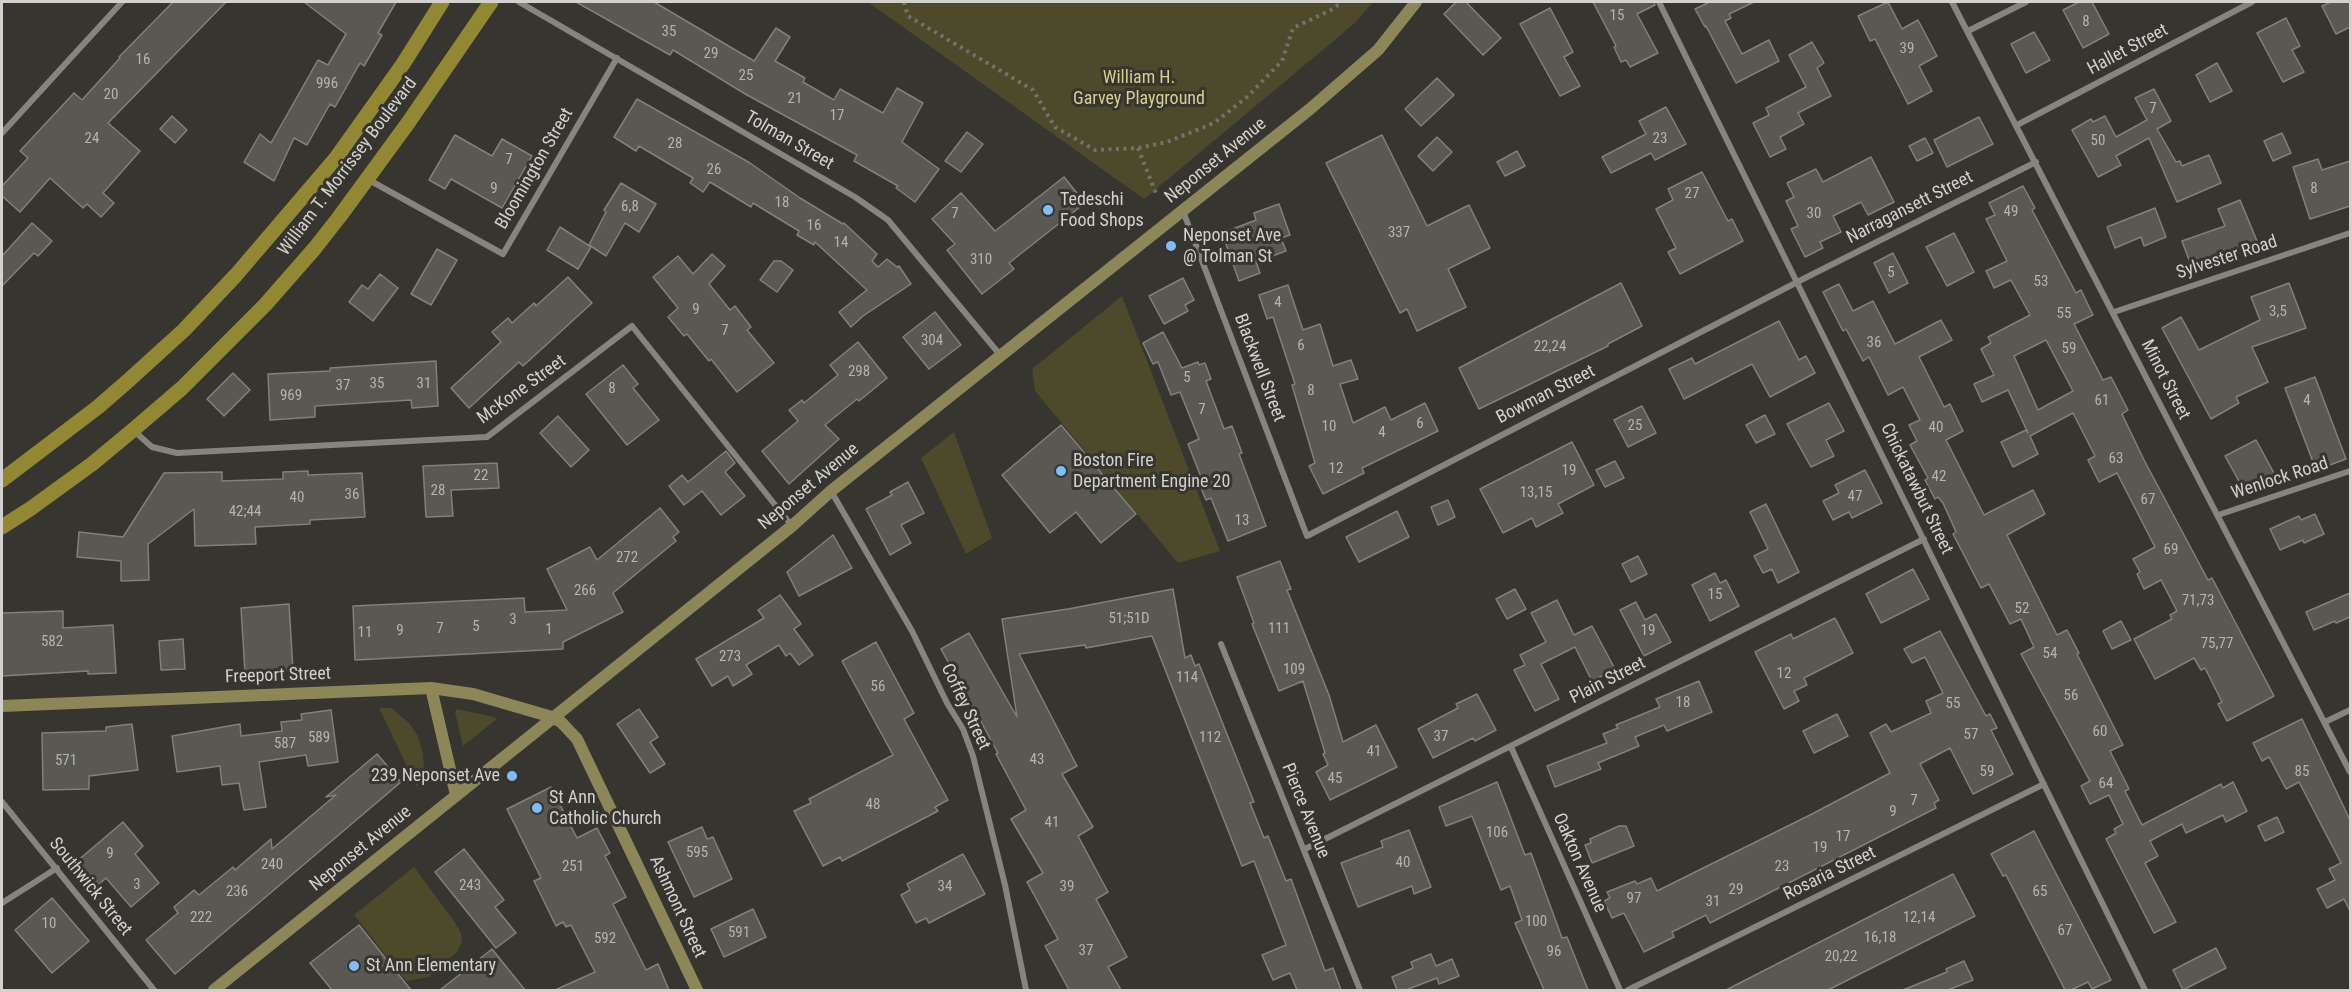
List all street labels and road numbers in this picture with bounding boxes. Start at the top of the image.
street label: Hallet Street [2084,20,2172,80]
street label: William T. Morrissey Boulevard [274,74,422,260]
street label: Bloomington Street [492,104,578,234]
street label: Tolman Street [741,107,837,175]
street label: Neponset Avenue [1161,114,1271,208]
street label: Narragansett Street [1843,167,1977,249]
street label: Sylvester Road [2174,232,2280,284]
street label: Blackwell Street [1229,311,1289,425]
street label: Minot Street [2136,336,2194,424]
street label: McKone Street [474,351,570,429]
street label: Bowman Street [1493,361,1599,429]
street label: Chickatawbut Street [1875,420,1957,558]
street label: Neponset Avenue [755,439,863,535]
street label: Wenlock Road [2229,453,2331,505]
street label: Plain Street [1567,653,1649,709]
street label: Coffey Street [936,660,994,754]
street label: Freeport Street [225,663,331,689]
street label: Pierce Avenue [1276,760,1334,862]
street label: Neponset Avenue [306,802,416,896]
street label: Oakton Avenue [1547,810,1611,916]
street label: Southwick Street [44,834,136,940]
street label: Rosaria Street [1780,842,1880,906]
street label: Ashmont Street [644,852,710,962]

